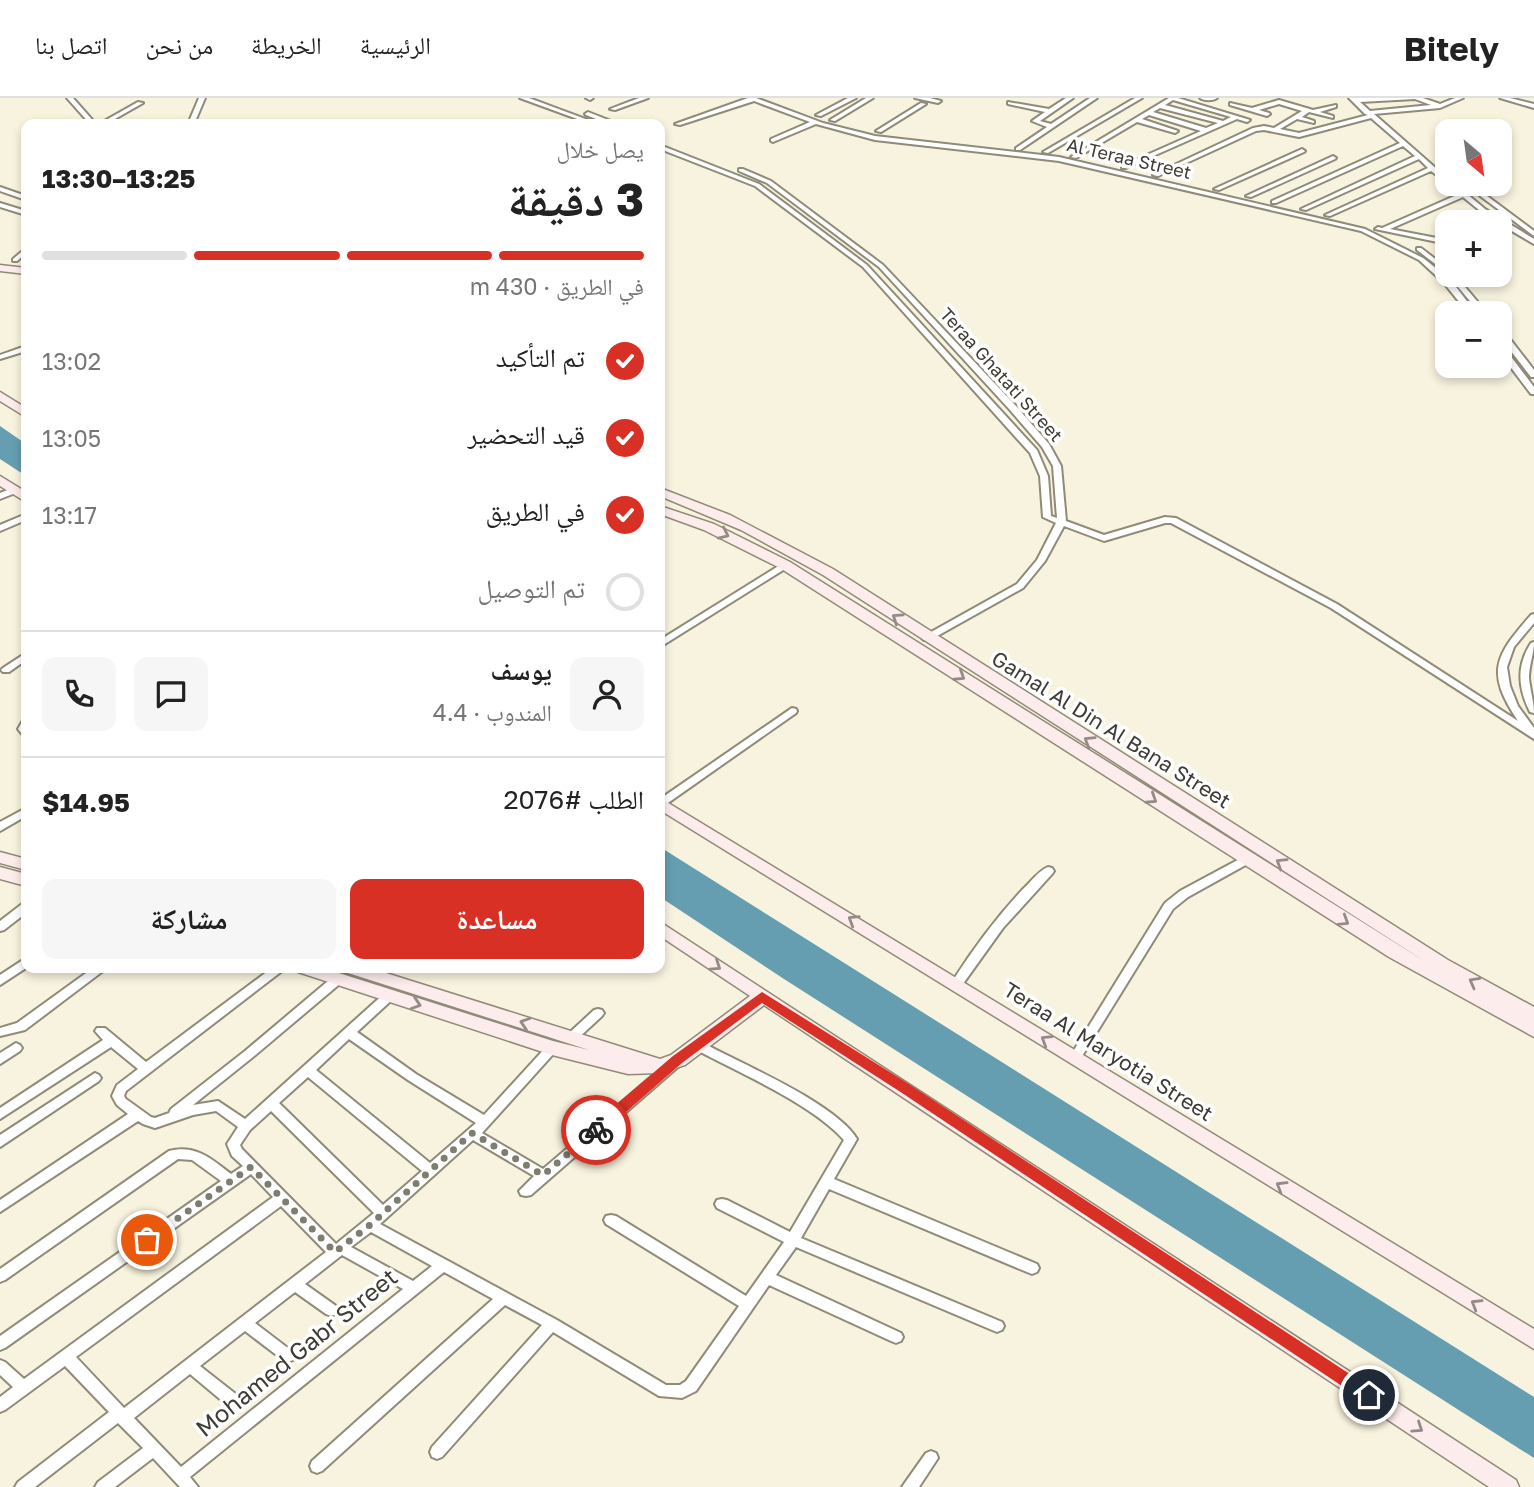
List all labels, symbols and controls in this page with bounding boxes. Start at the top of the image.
text: Bitely [1404,29,1499,68]
text: اتصل بنا [35,30,107,59]
text: من نحن [145,30,213,59]
text: الخريطة [251,30,322,59]
text: الرئيسية [360,30,431,59]
north arrow [1435,119,1512,196]
map controls [1435,119,1512,378]
street label: Al Teraa Street [1065,133,1194,183]
text: يصل خلال [557,135,644,163]
text: 13:25–13:30 [42,163,195,194]
text: 3 دقيقة [508,171,644,226]
button: + [1435,210,1512,287]
text: في الطريق · 430 m [470,272,644,300]
button: − [1435,301,1512,378]
street label: Teraa Ghatati Street [936,303,1068,446]
text: تم التأكيد [496,342,585,373]
icon: check [606,342,644,380]
text: 13:02 [42,347,101,375]
text: قيد التحضير [467,419,585,450]
icon: check [606,419,644,457]
text: 13:05 [42,424,101,452]
text: في الطريق [486,496,585,527]
icon: check [606,496,644,534]
text: 13:17 [42,501,97,529]
one-way arrow [716,526,729,540]
text: تم التوصيل [477,573,585,604]
one-way arrow [892,614,905,626]
street label: Gamal Al Din Al Bana Street [987,645,1236,814]
text: يوسف [491,655,552,686]
button: phone [42,657,116,731]
button: chat [134,657,208,731]
button: person [570,657,644,731]
one-way arrow [952,668,965,681]
text: المندوب · 4.4 [433,698,552,726]
one-way arrow [1083,736,1096,749]
text: الطلب #2076 [503,784,644,815]
text: $14.95 [42,787,130,818]
one-way arrow [1144,790,1157,803]
one-way arrow [1275,858,1288,871]
button: مشاركة [42,879,336,959]
button: مساعدة [350,879,644,959]
one-way arrow [1336,912,1349,925]
one-way arrow [848,916,861,929]
one-way arrow [709,958,722,971]
street label: Teraa Al Maryotia Street [999,976,1218,1126]
one-way arrow [1469,977,1482,990]
one-way arrow [409,996,421,1010]
one-way arrow [519,1017,531,1031]
one-way arrow [1041,1036,1054,1049]
courier [561,1095,631,1165]
icon: bike [577,1111,615,1149]
one-way arrow [1276,1181,1289,1194]
pin [117,1210,177,1270]
icon: bag [128,1221,166,1259]
street label: Mohamed Gabr Street [189,1262,403,1442]
one-way arrow [1470,1299,1483,1312]
pin [1339,1365,1399,1425]
icon: home [1350,1376,1388,1414]
one-way arrow [1410,1419,1423,1432]

